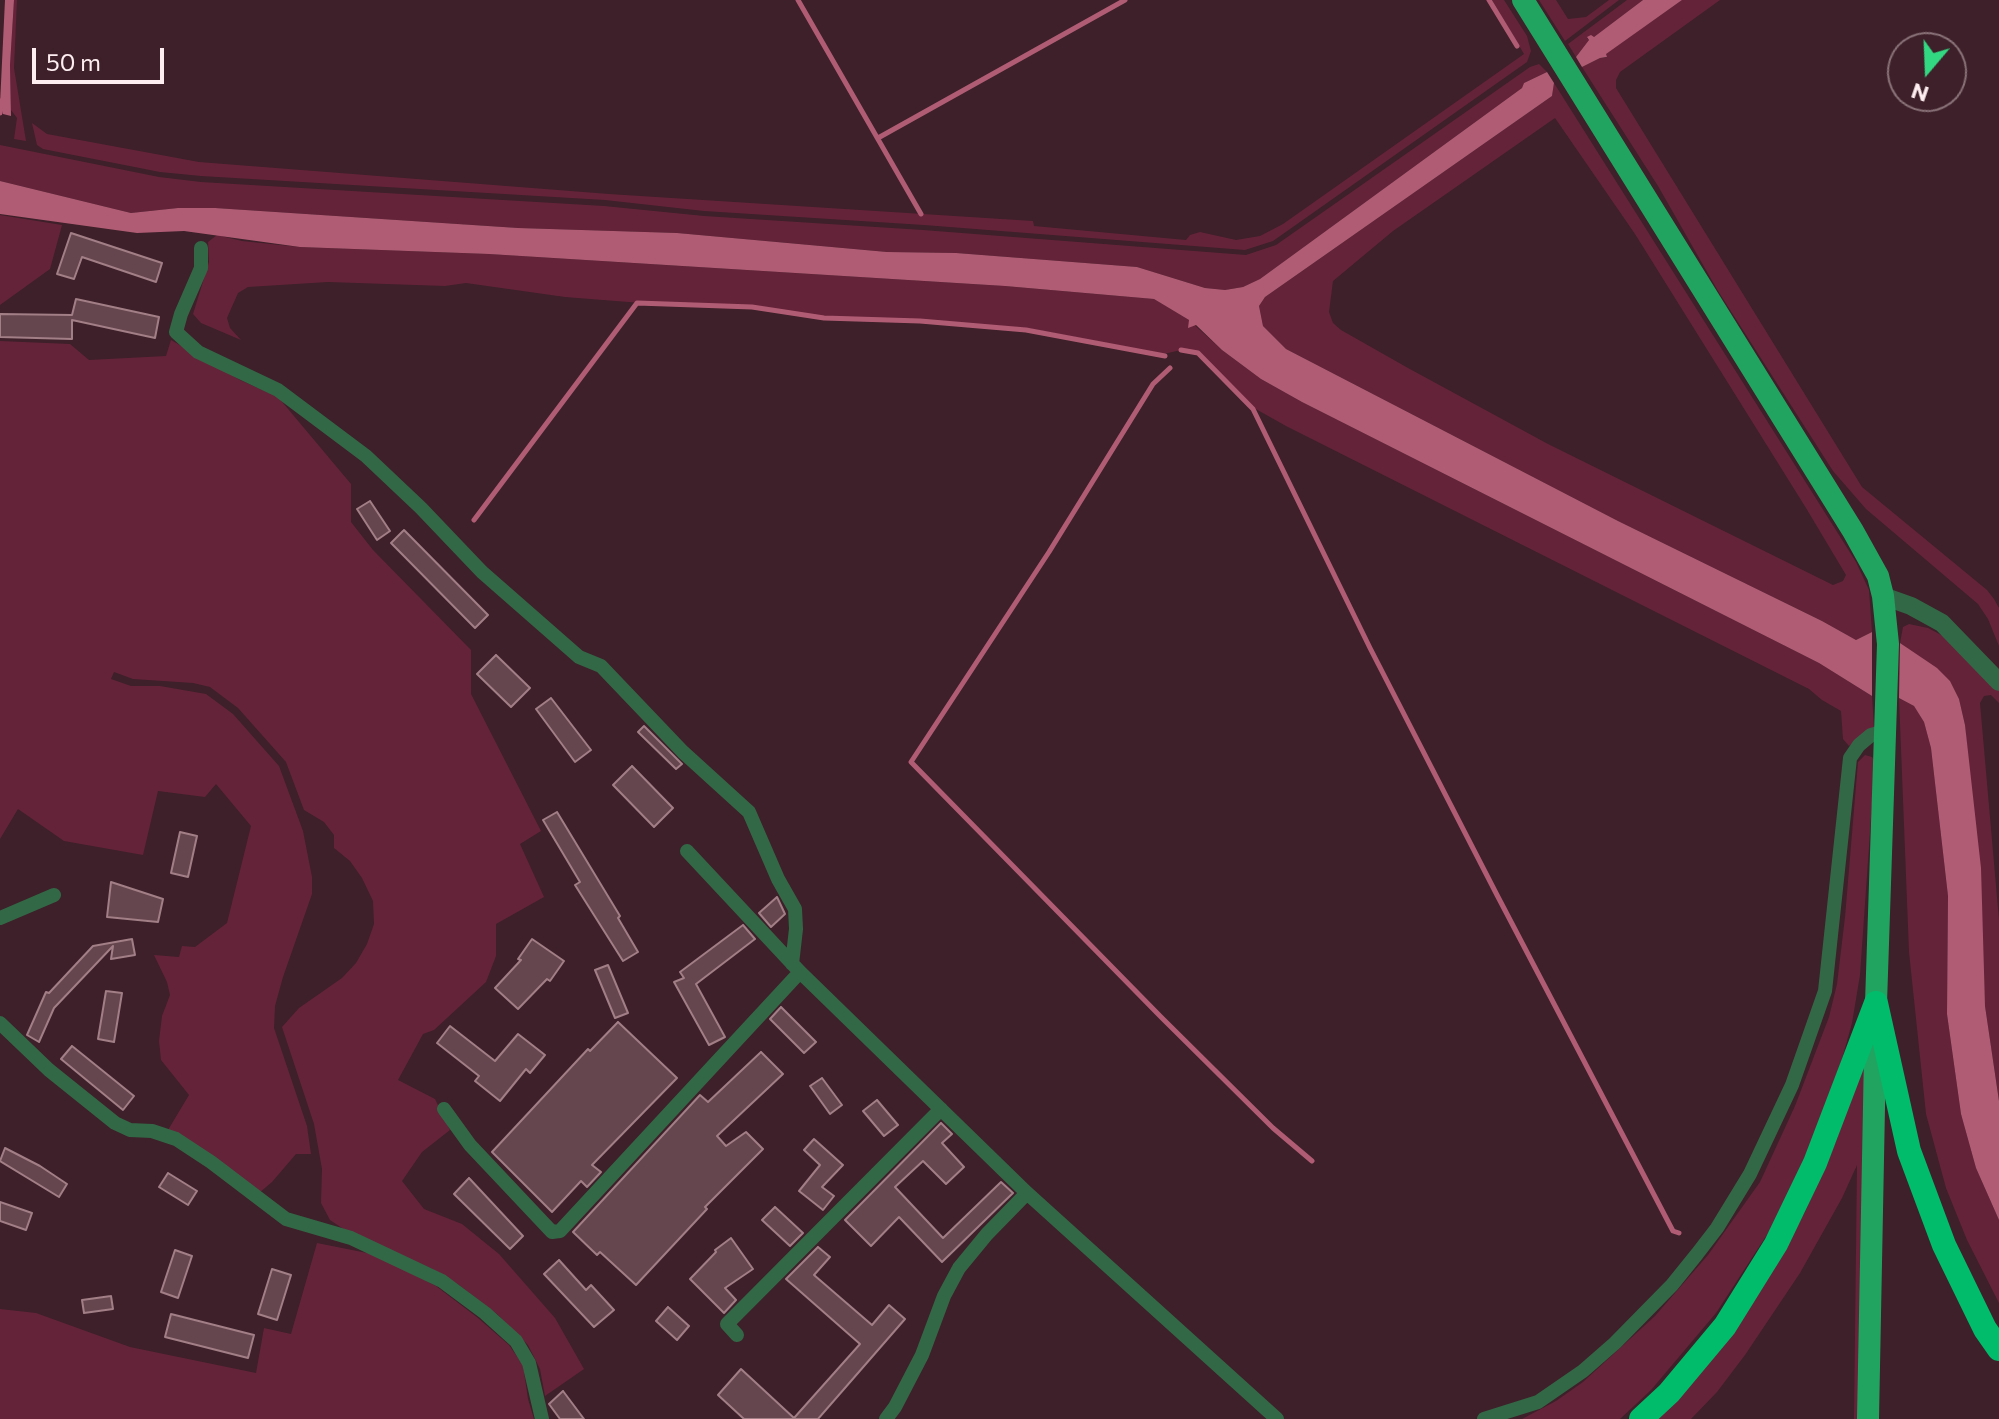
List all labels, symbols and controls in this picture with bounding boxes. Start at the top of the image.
scale bar [36,32,168,82]
north arrow [1887,32,1967,112]
text: 50 m [46,47,101,76]
text: N [1907,78,1932,109]

